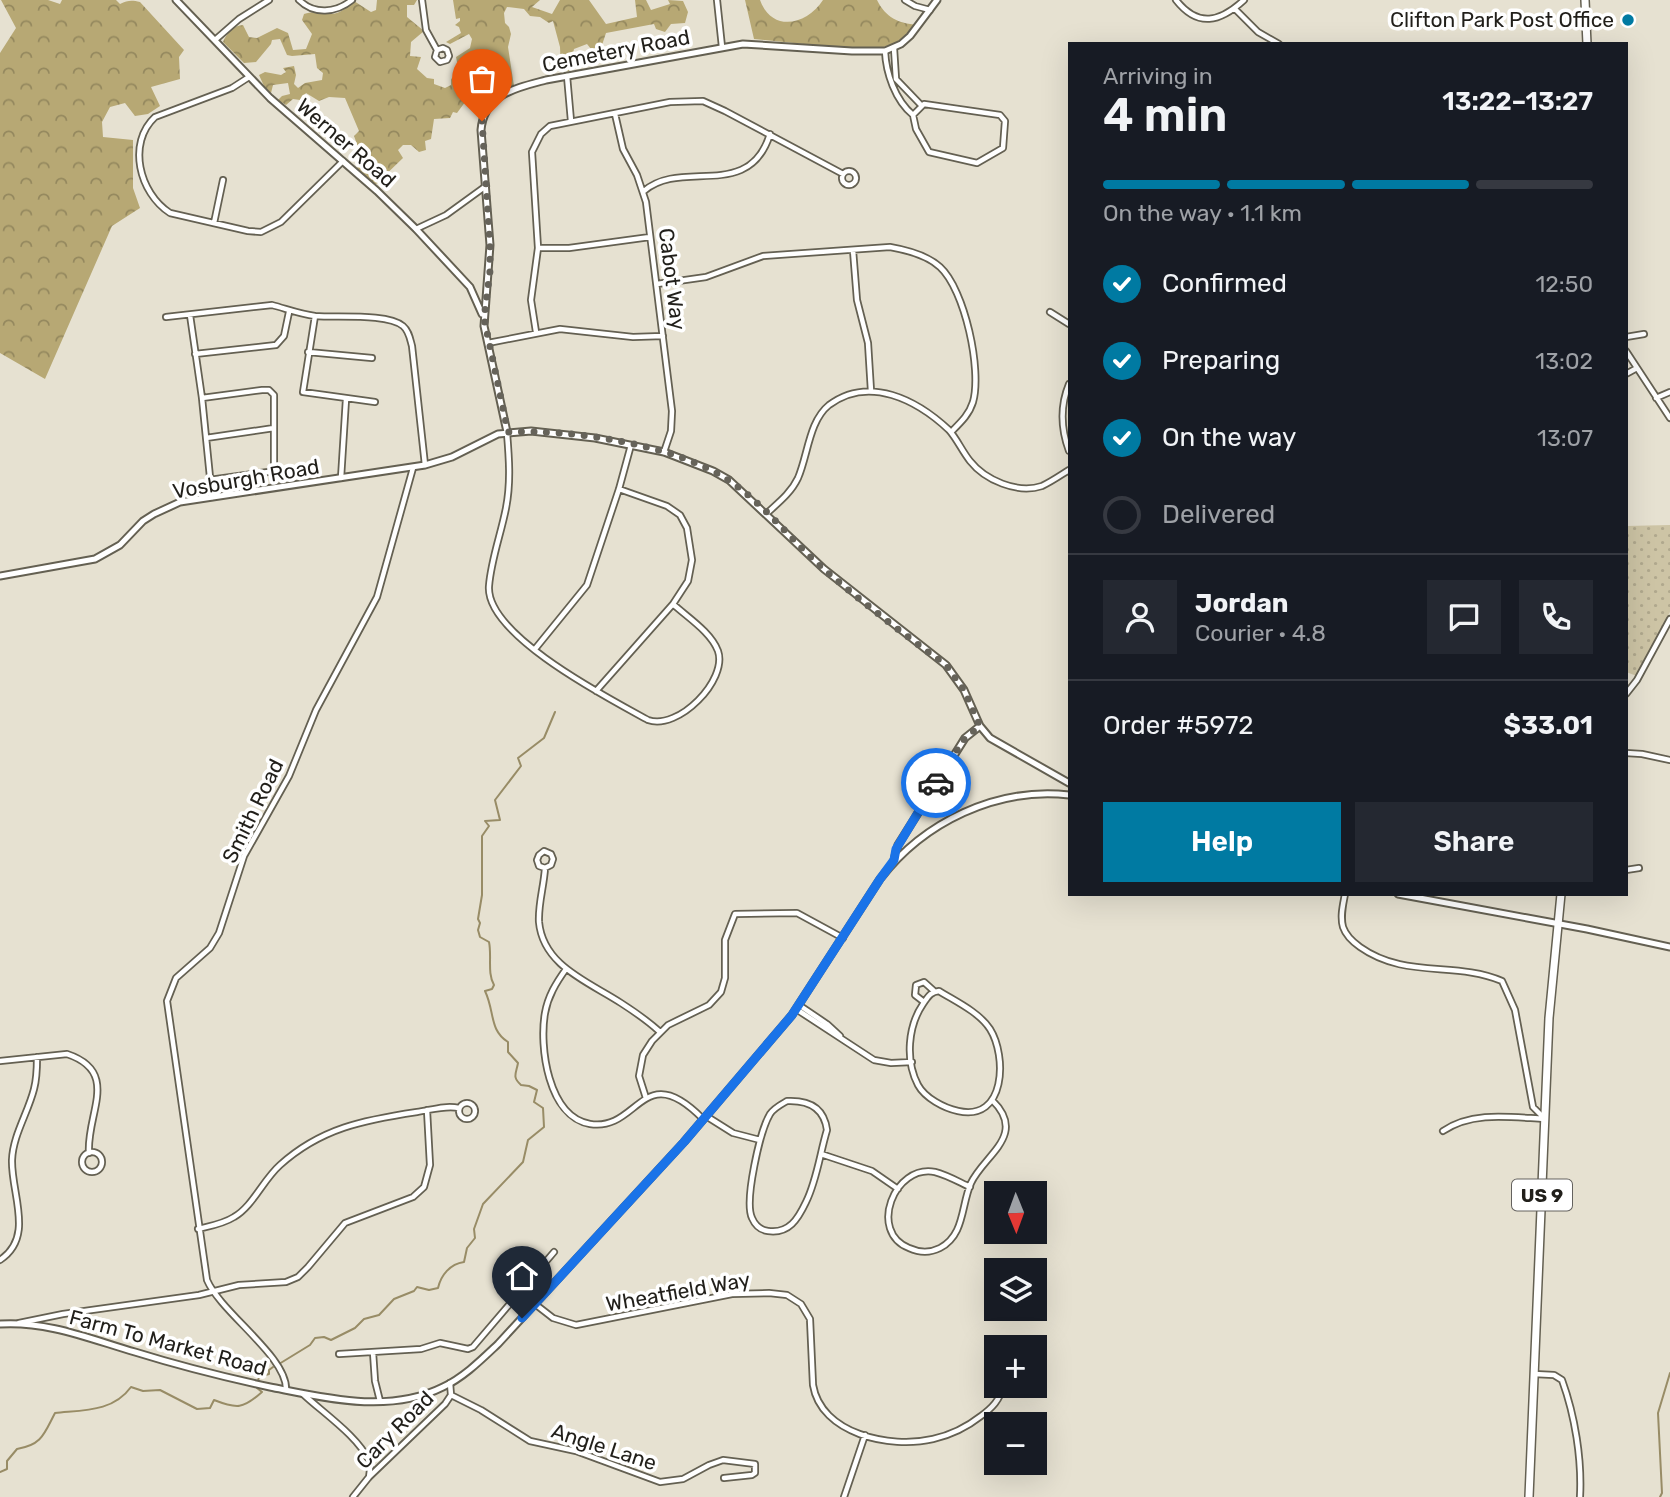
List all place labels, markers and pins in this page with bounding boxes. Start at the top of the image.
place label: Clifton Park Post Office [1390,7,1614,32]
marker: Clifton Park Post Office [1620,12,1636,28]
pin [452,49,512,121]
pin [492,1246,552,1318]

